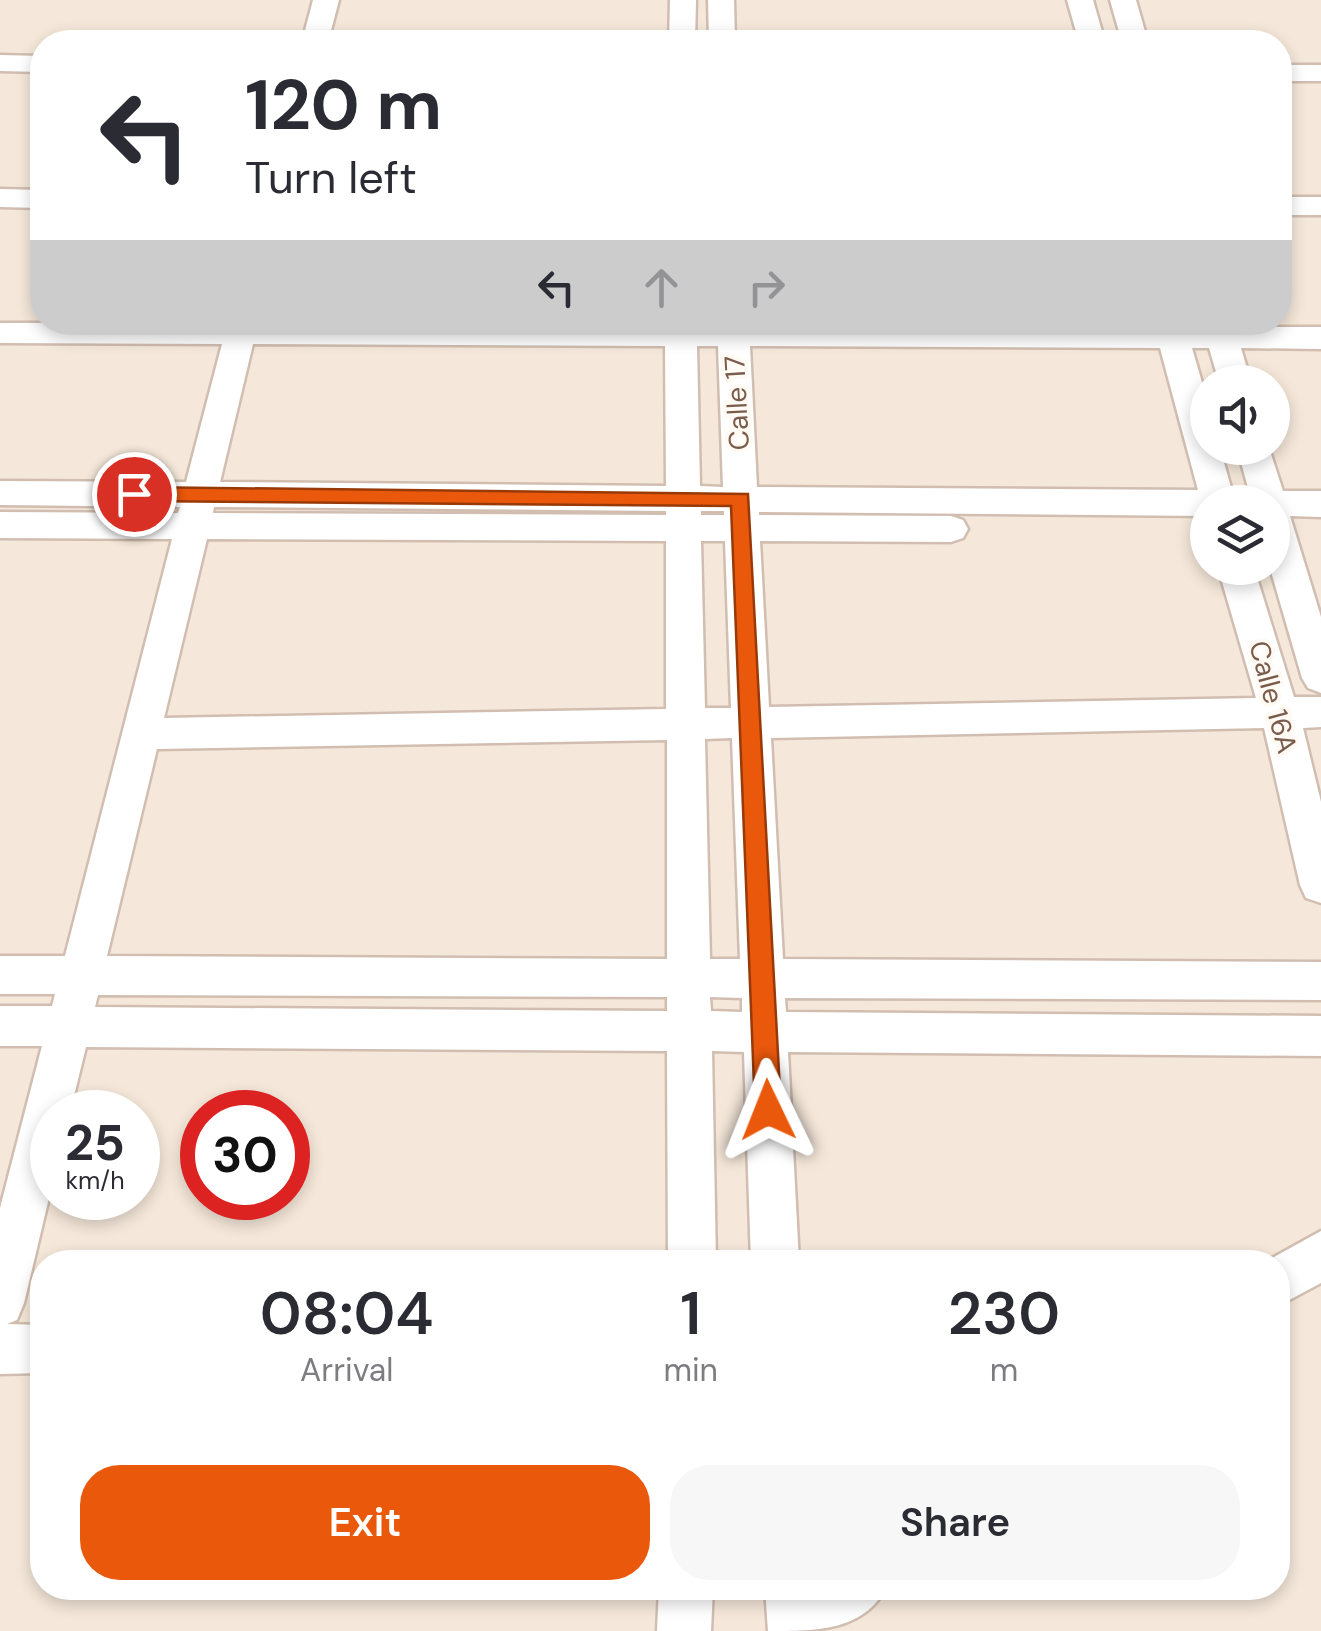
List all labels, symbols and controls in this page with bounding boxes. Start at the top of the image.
text: 120 m [245,60,442,151]
icon: left [80,70,210,200]
text: Turn left [245,148,417,207]
icon: left [529,260,584,315]
icon: ahead [634,260,689,315]
icon: right [739,260,794,315]
street label: Calle 17 [716,355,758,451]
map controls [1190,365,1290,585]
button: sound [1190,365,1290,465]
pin [92,452,177,537]
icon: arrive [107,467,162,522]
button: layers [1190,485,1290,585]
street label: Calle 16A [1240,637,1306,757]
position arrow [716,1058,820,1162]
speed limit sign: 30 [180,1090,310,1220]
text: 25 [65,1110,125,1176]
text: km/h [65,1164,125,1197]
text: 08:04 [260,1274,434,1353]
text: 1 [680,1274,701,1353]
text: 230 [948,1274,1060,1353]
text: Arrival [300,1349,393,1391]
text: min [663,1349,718,1391]
text: m [990,1349,1018,1391]
button: Exit [80,1465,650,1580]
button: Share [670,1465,1240,1580]

